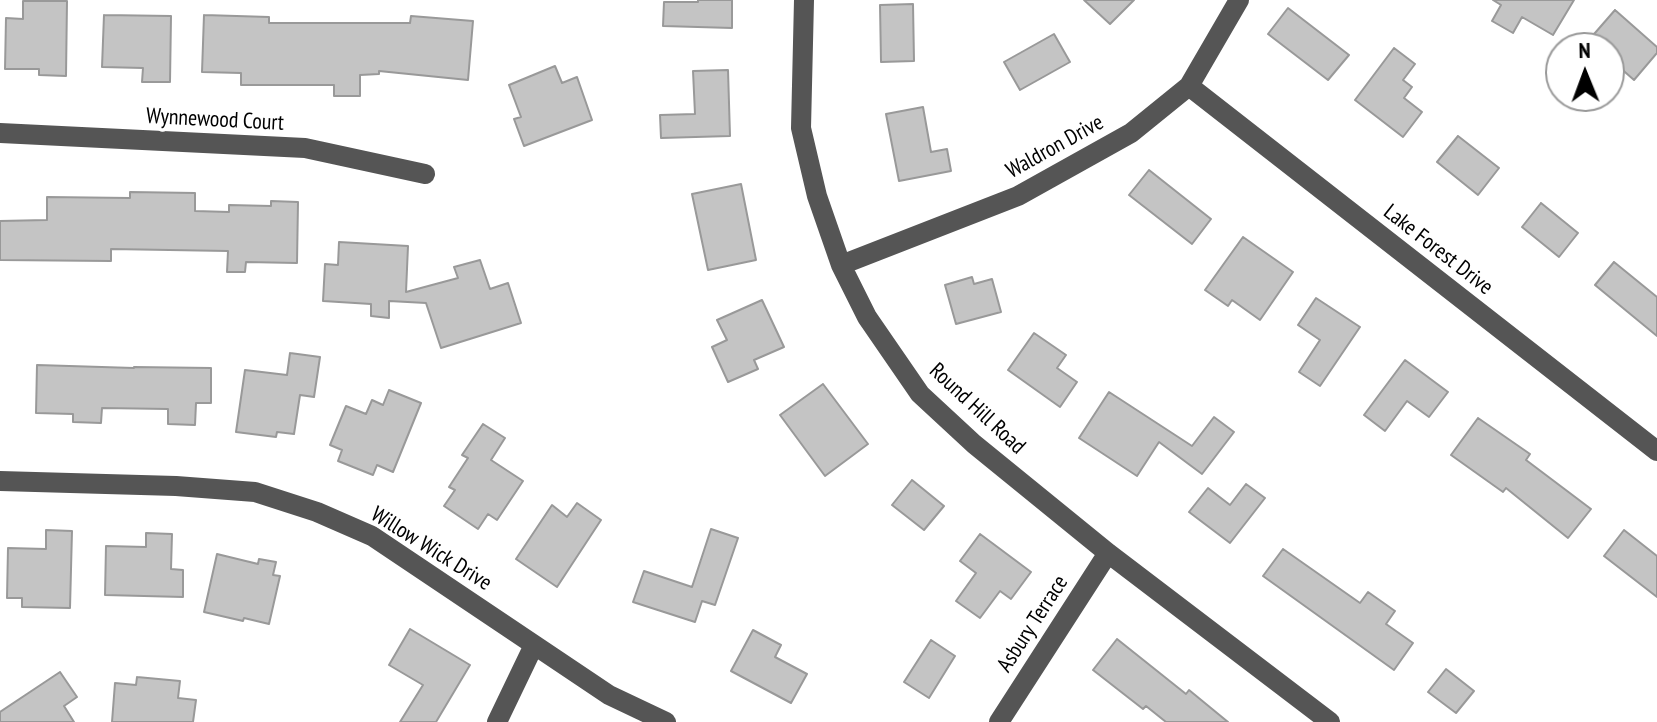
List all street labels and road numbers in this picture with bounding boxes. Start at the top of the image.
street label: Wynnewood Court [145,103,285,137]
street label: Waldron Drive [1002,109,1108,185]
street label: Lake Forest Drive [1378,199,1498,301]
street label: Round Hill Road [924,358,1030,460]
street label: Willow Wick Drive [366,501,496,597]
street label: Asbury Terrace [992,571,1074,677]

